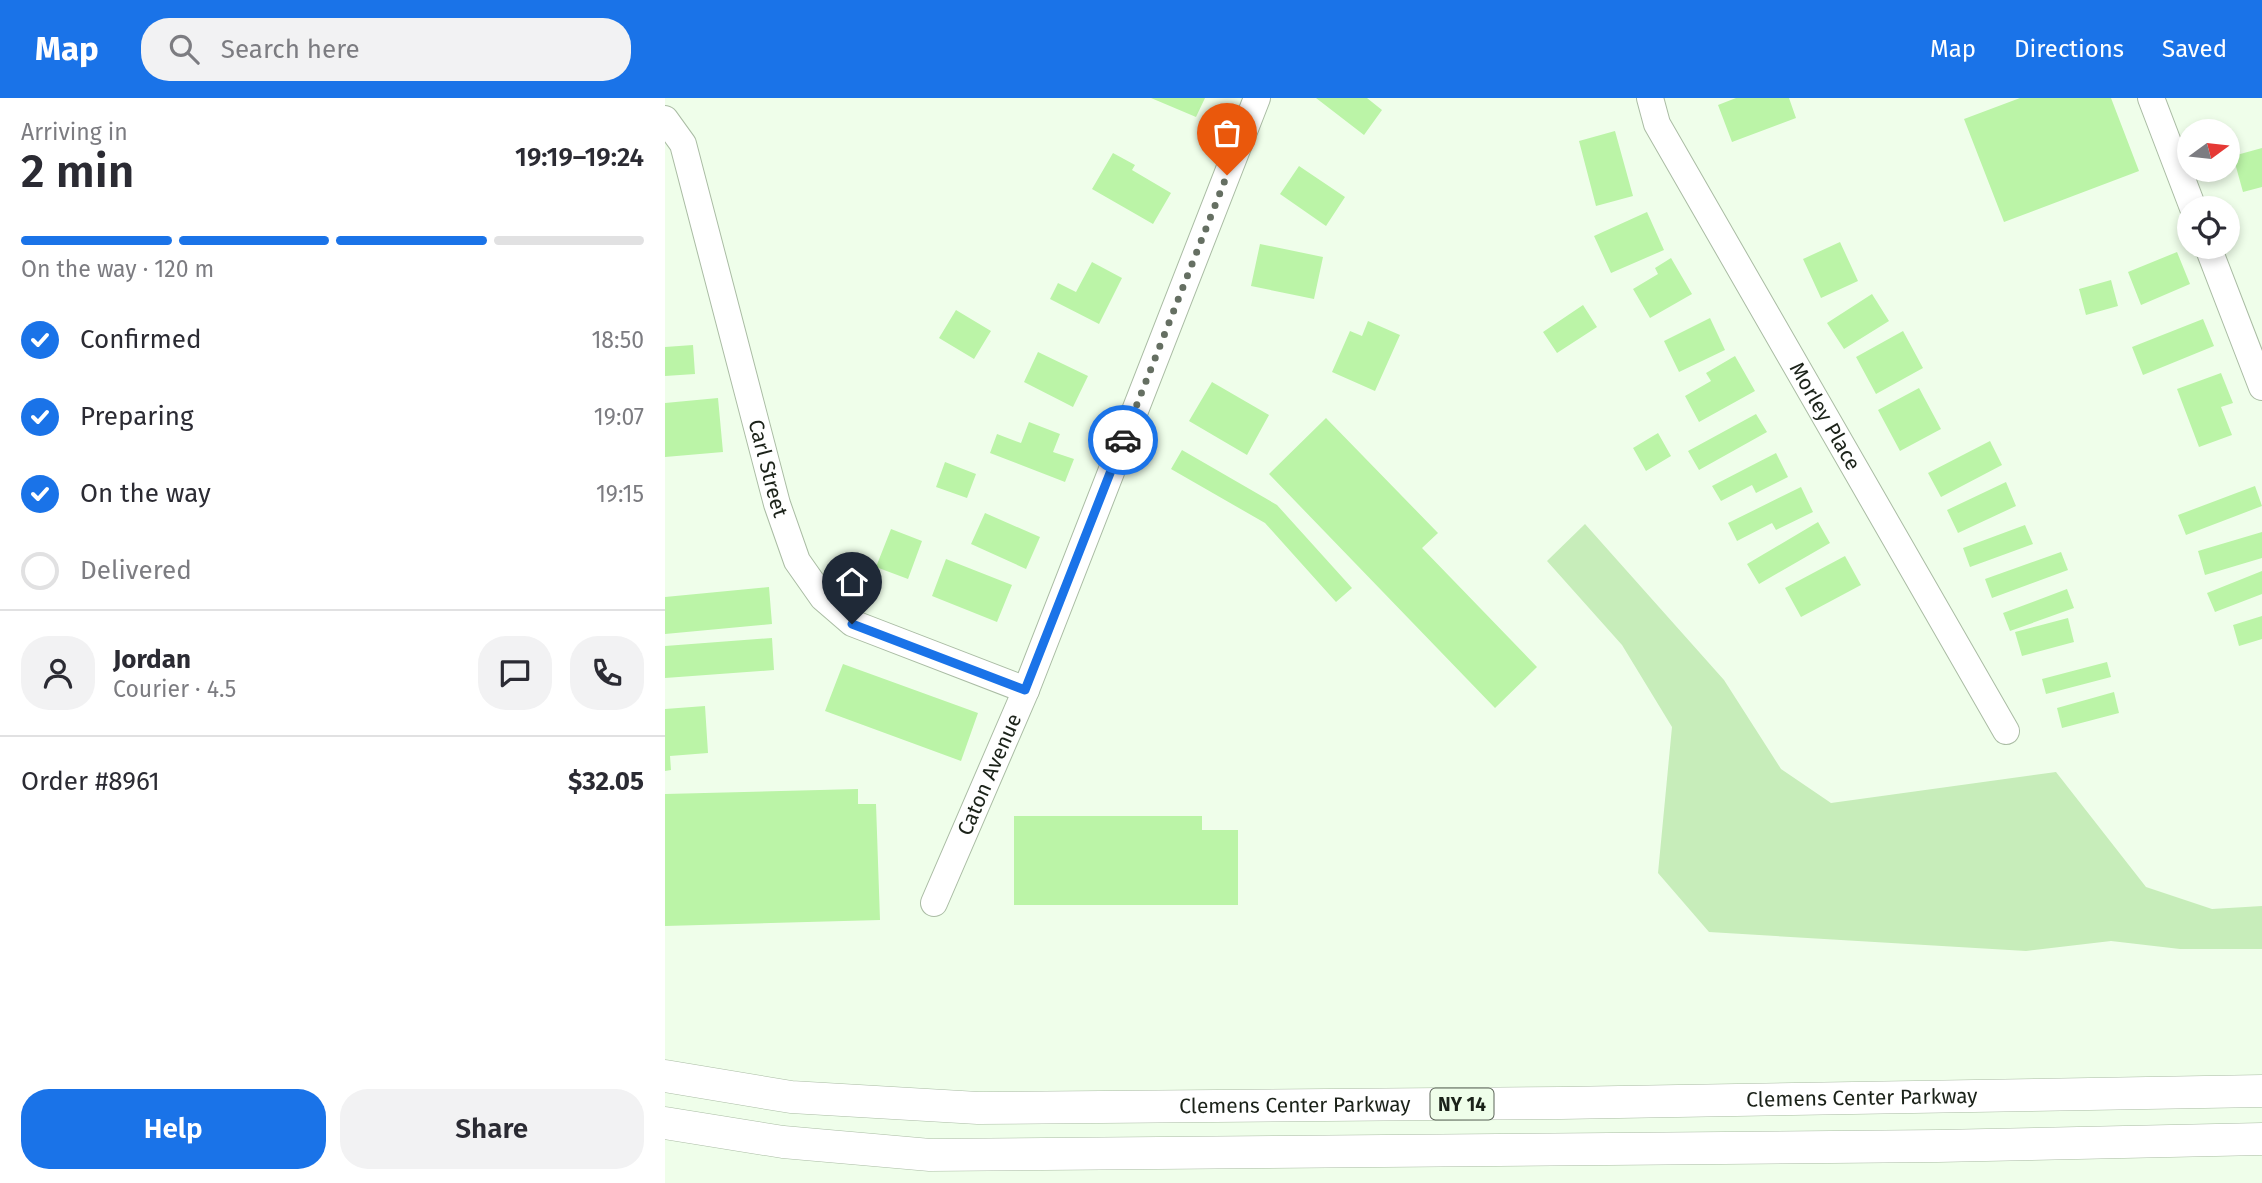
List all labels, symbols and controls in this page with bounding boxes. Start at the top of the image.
search box [141,18,631,81]
text: Map [35,29,99,69]
icon: search [165,30,203,68]
text: Search here [221,34,360,65]
text: Map [1930,35,1976,63]
text: Directions [2014,35,2124,63]
text: Saved [2162,35,2227,63]
pin [1197,103,1257,175]
icon: bag [1208,114,1246,152]
text: Arriving in [21,118,128,146]
north arrow [2177,119,2240,182]
map controls [2177,119,2240,259]
text: 19:19–19:24 [515,142,644,173]
text: 2 min [21,144,134,199]
button: locate [2177,196,2240,259]
text: On the way · 120 m [21,255,214,283]
icon: check [21,321,59,359]
text: Confirmed [80,324,201,355]
text: 18:50 [591,326,644,354]
street label: Morley Place [1784,357,1866,475]
icon: check [21,398,59,436]
text: Preparing [80,401,193,432]
text: 19:07 [594,403,644,431]
courier [1088,405,1158,475]
street label: Carl Street [742,417,794,521]
icon: car [1104,421,1142,459]
icon: check [21,475,59,513]
text: On the way [80,478,211,509]
text: 19:15 [596,480,644,508]
pin [822,552,882,624]
text: Delivered [80,555,192,586]
icon: home [833,563,871,601]
button: person [21,636,95,710]
button: chat [478,636,552,710]
button: phone [570,636,644,710]
text: Jordan [113,644,191,675]
text: Courier · 4.5 [113,675,236,703]
street label: Caton Avenue [952,710,1027,839]
text: Order #8961 [21,766,160,797]
text: $32.05 [568,766,644,797]
street label: Clemens Center Parkway [1746,1083,1978,1113]
road number: NY 14 [1431,1088,1493,1120]
button: Help [21,1089,326,1169]
button: Share [340,1089,644,1169]
street label: Clemens Center Parkway [1179,1091,1411,1119]

